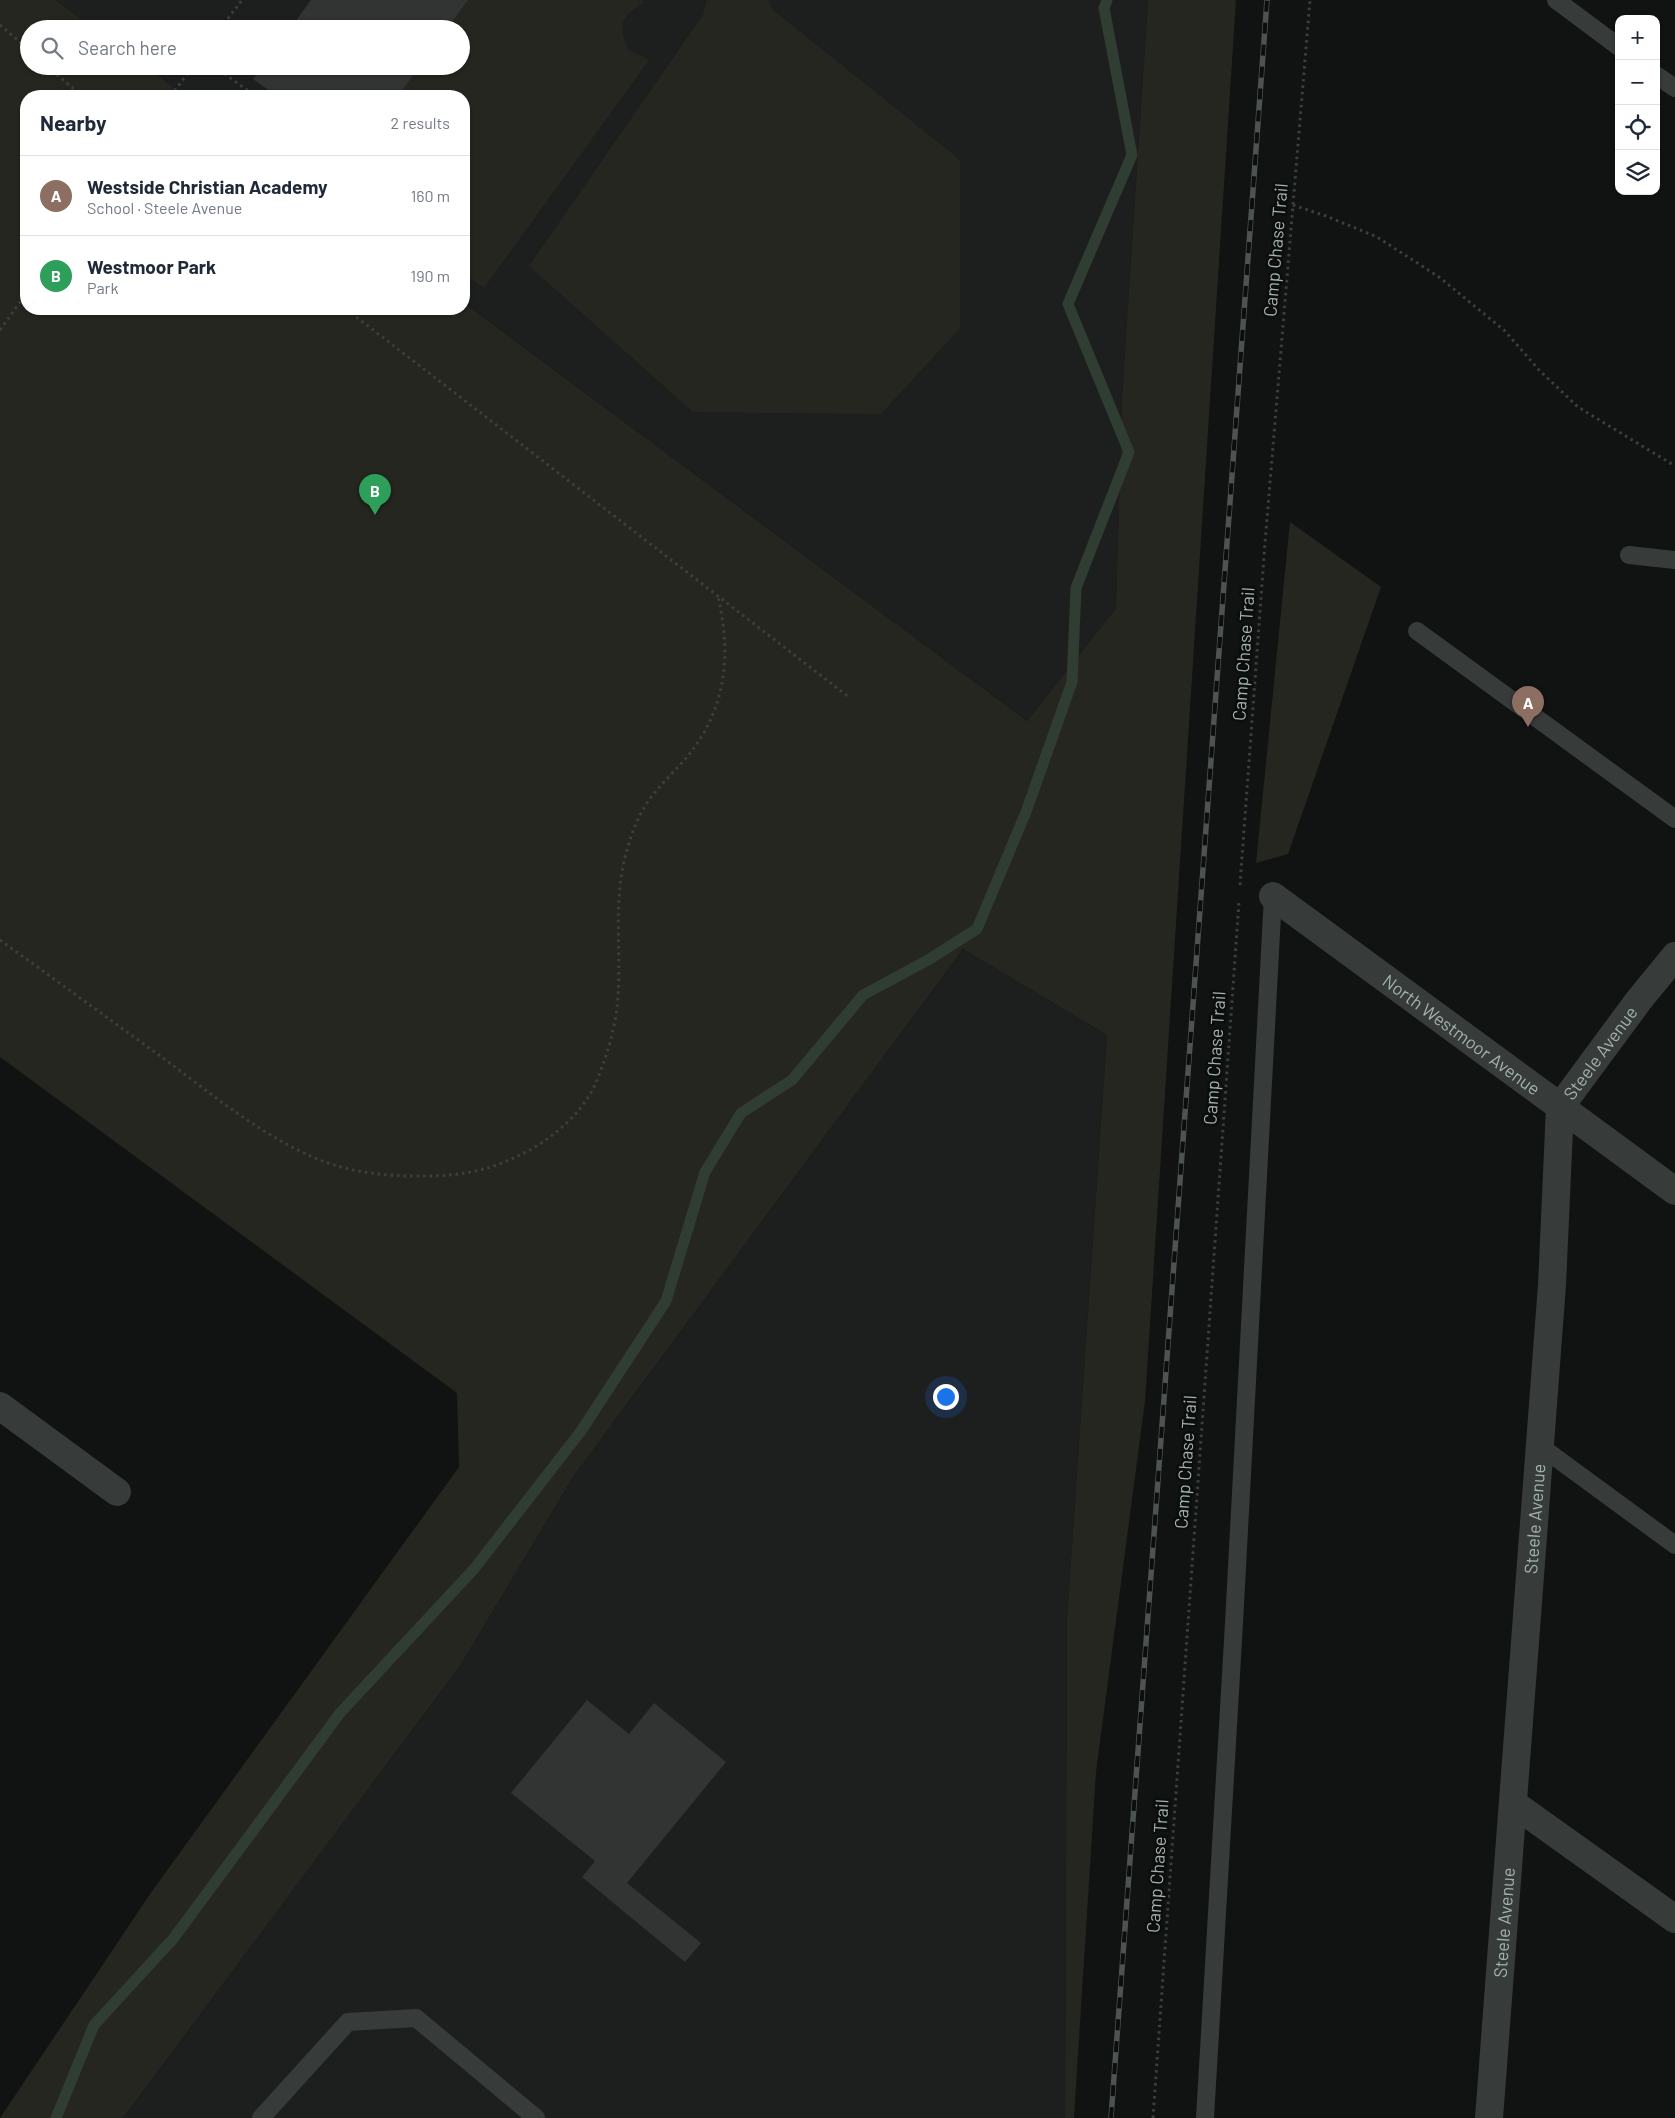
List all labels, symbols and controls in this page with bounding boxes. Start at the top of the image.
map controls [1615,15,1660,195]
button: + [1615,15,1660,60]
search box [20,20,470,75]
icon: search [38,34,66,62]
text: Search here [78,36,177,59]
button: − [1615,60,1660,105]
button: locate [1615,105,1660,150]
text: Nearby [40,110,106,135]
text: 2 results [391,113,450,132]
button: layers [1615,150,1660,195]
text: Westside Christian Academy [87,175,327,198]
street label: Camp Chase Trail [1258,182,1292,318]
text: A [51,186,61,205]
text: 160 m [411,186,450,205]
text: School · Steele Avenue [87,198,242,217]
text: Westmoor Park [87,255,216,278]
text: B [51,266,61,285]
text: 190 m [411,266,450,285]
text: Park [87,278,118,297]
pin: B [359,474,391,515]
street label: Camp Chase Trail [1227,586,1259,722]
pin: A [1512,686,1544,727]
street label: North Westmoor Avenue [1379,969,1545,1100]
street label: Camp Chase Trail [1198,990,1230,1126]
street label: Steele Avenue [1558,1002,1642,1104]
your location [933,1384,959,1410]
street label: Camp Chase Trail [1169,1394,1201,1530]
street label: Steele Avenue [1519,1463,1549,1575]
street label: Camp Chase Trail [1141,1798,1173,1934]
street label: Steele Avenue [1489,1867,1519,1979]

